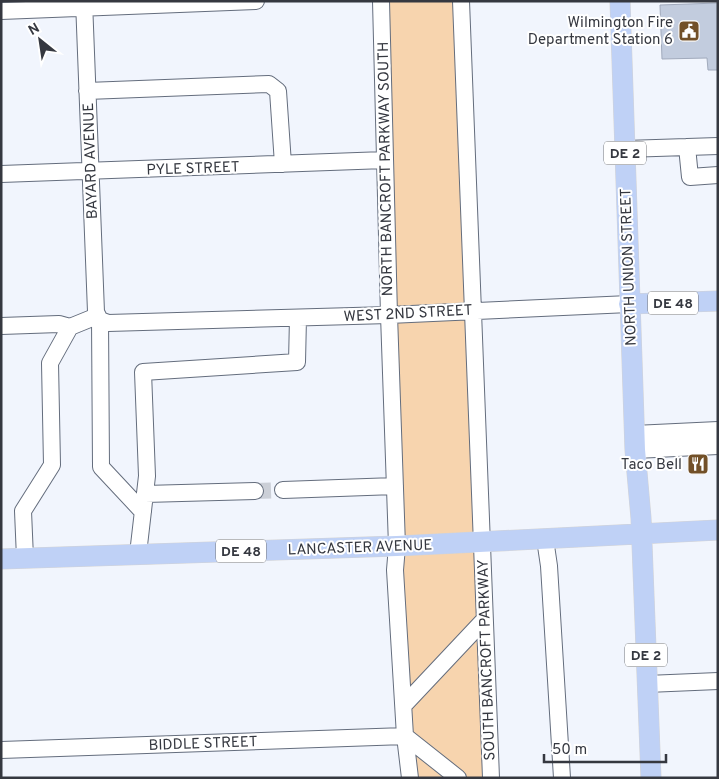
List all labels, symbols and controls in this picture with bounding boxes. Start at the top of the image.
place label: Wilmington Fire Department Station 6 [528,14,673,50]
north arrow [15,15,65,65]
public building icon: Wilmington Fire Department Station 6 [677,19,701,43]
text: N [26,20,43,40]
street label: NORTH BANCROFT PARKWAY SOUTH [375,41,398,296]
street label: BAYARD AVENUE [80,102,103,220]
road number: DE 2 [604,142,646,164]
street label: PYLE STREET [146,158,240,181]
street label: NORTH UNION STREET [617,188,642,346]
road number: DE 48 [648,292,698,314]
street label: WEST 2ND STREET [343,302,473,327]
restaurant icon: Taco Bell [686,452,710,476]
place label: Taco Bell [621,456,682,475]
street label: LANCASTER AVENUE [287,536,433,561]
road number: DE 48 [216,540,266,562]
street label: SOUTH BANCROFT PARKWAY [474,559,501,761]
road number: DE 2 [625,644,667,666]
scale bar [544,732,666,764]
street label: BIDDLE STREET [148,733,258,756]
text: 50 m [552,741,587,760]

